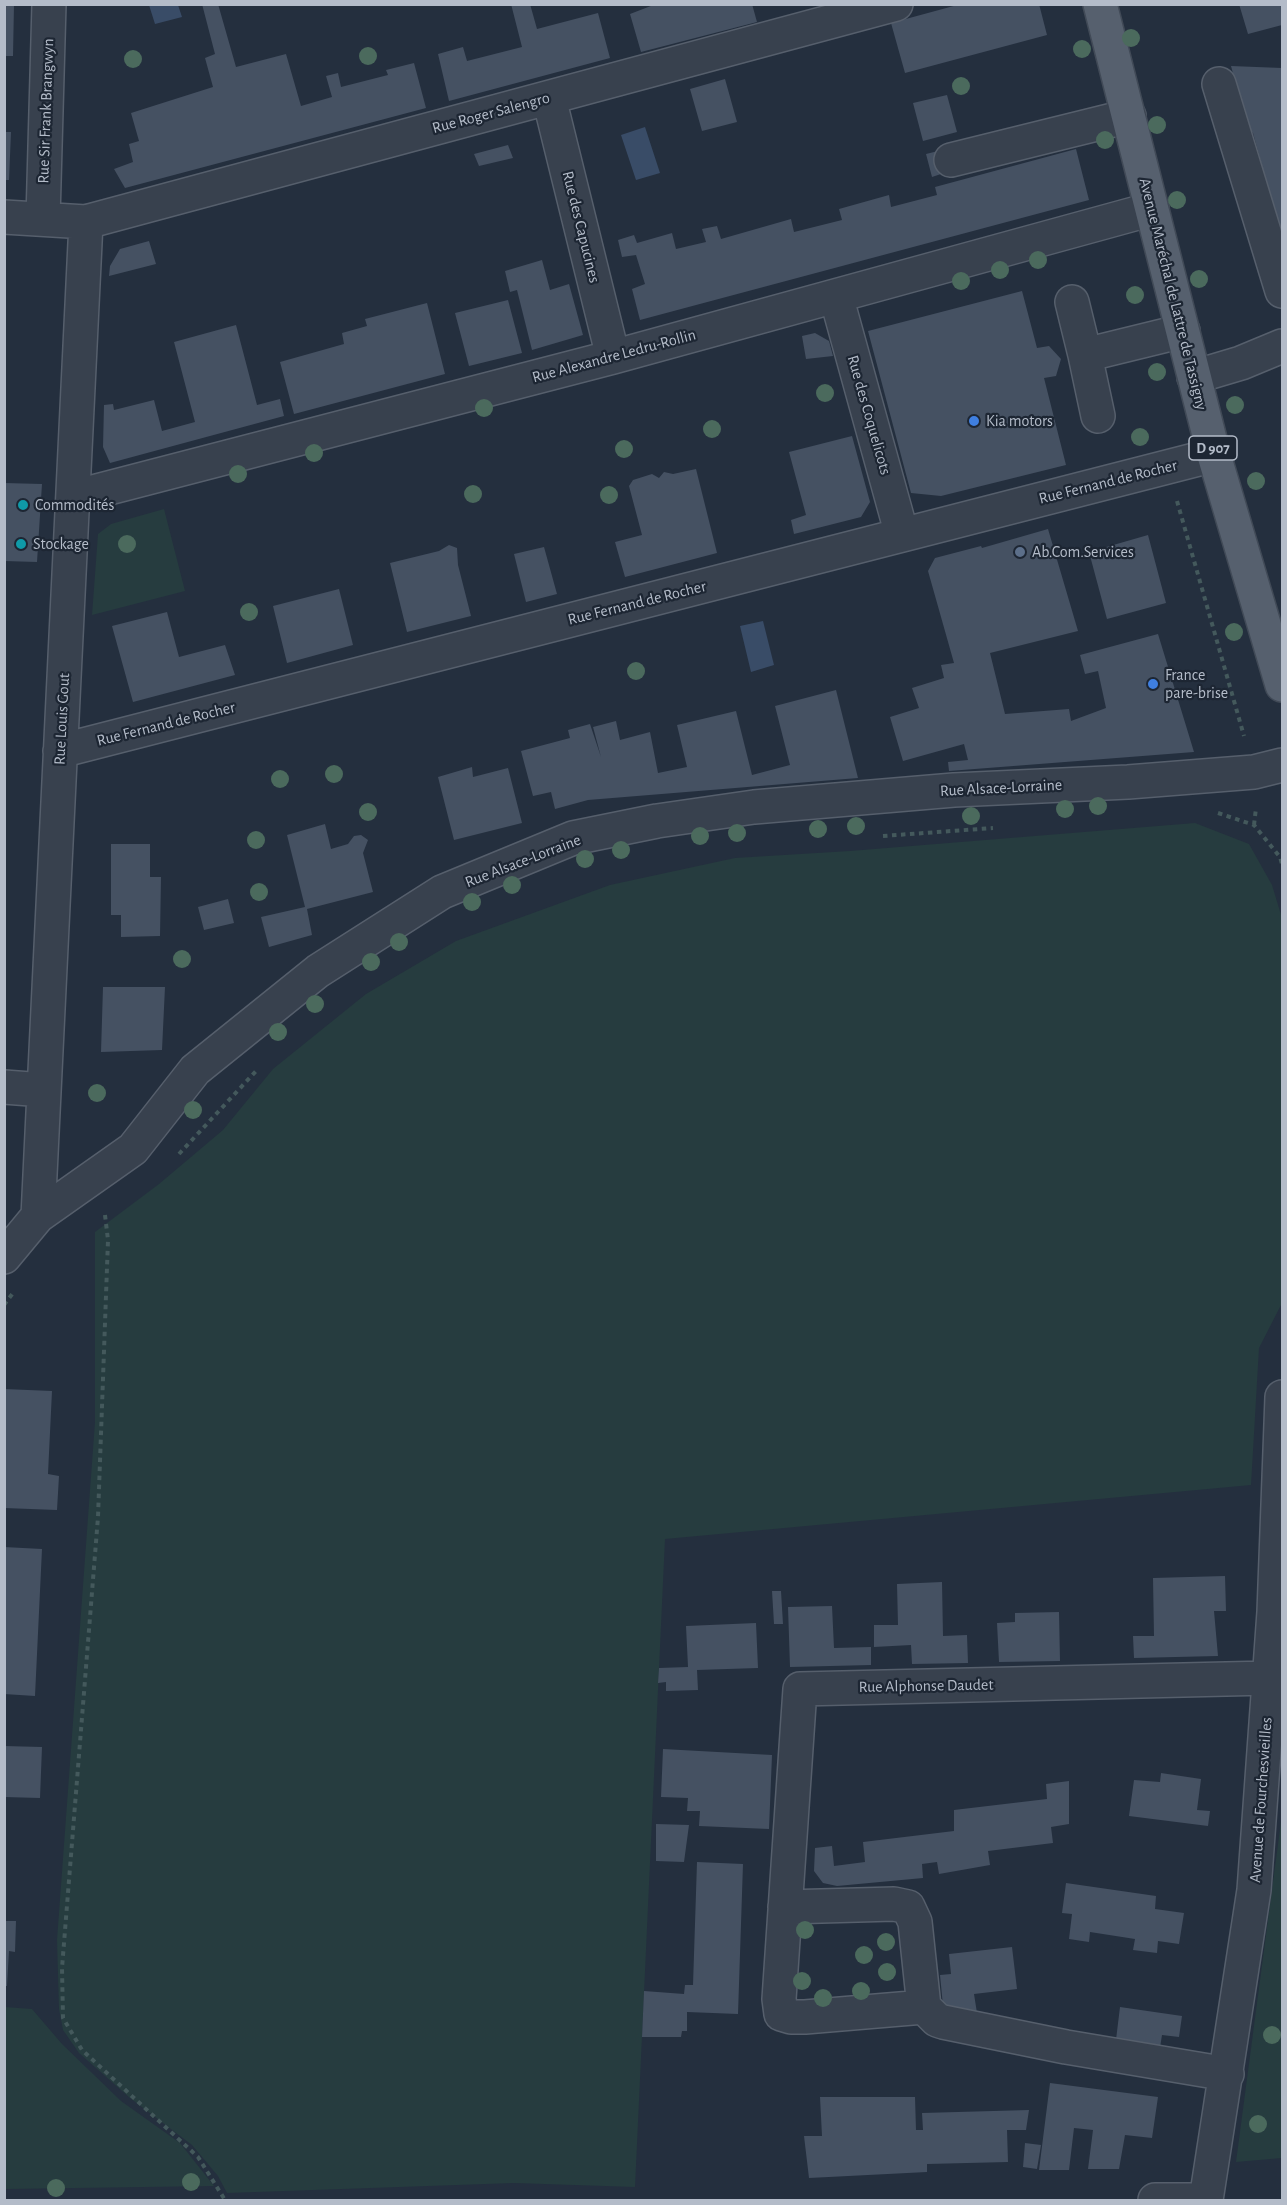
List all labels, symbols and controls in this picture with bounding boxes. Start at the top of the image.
street label: Rue Sir Frank Brangwyn [34,38,58,184]
street label: Rue Roger Salengro [430,88,552,138]
street label: Rue des Capucines [558,169,604,285]
street label: Avenue Maréchal de Lattre de Tassigny [1135,176,1211,412]
street label: Rue Alexandre Ledru-Rollin [530,325,698,387]
street label: Rue des Coquelicots [843,353,895,477]
place label: Kia motors [986,411,1053,431]
marker: Kia motors [967,414,981,428]
road number: D 907 [1189,436,1237,460]
street label: Rue Fernand de Rocher [1037,456,1179,508]
place label: Commodités [35,495,114,515]
marker: Commodités [16,498,30,512]
place label: Stockage [33,534,89,554]
marker: Stockage [14,537,28,551]
place label: Ab.Com.Services [1032,542,1134,562]
marker: Ab.Com.Services [1013,545,1027,559]
street label: Rue Fernand de Rocher [566,577,708,629]
place label: France pare-brise [1165,665,1228,703]
street label: Rue Louis Gout [50,673,74,765]
marker: France pare-brise [1146,677,1160,691]
street label: Rue Fernand de Rocher [95,698,237,750]
street label: Rue Alsace-Lorraine [939,775,1063,801]
street label: Rue Alsace-Lorraine [462,830,584,892]
street label: Rue Alphonse Daudet [858,1675,994,1697]
street label: Avenue de Fourchesvieilles [1246,1717,1276,1883]

